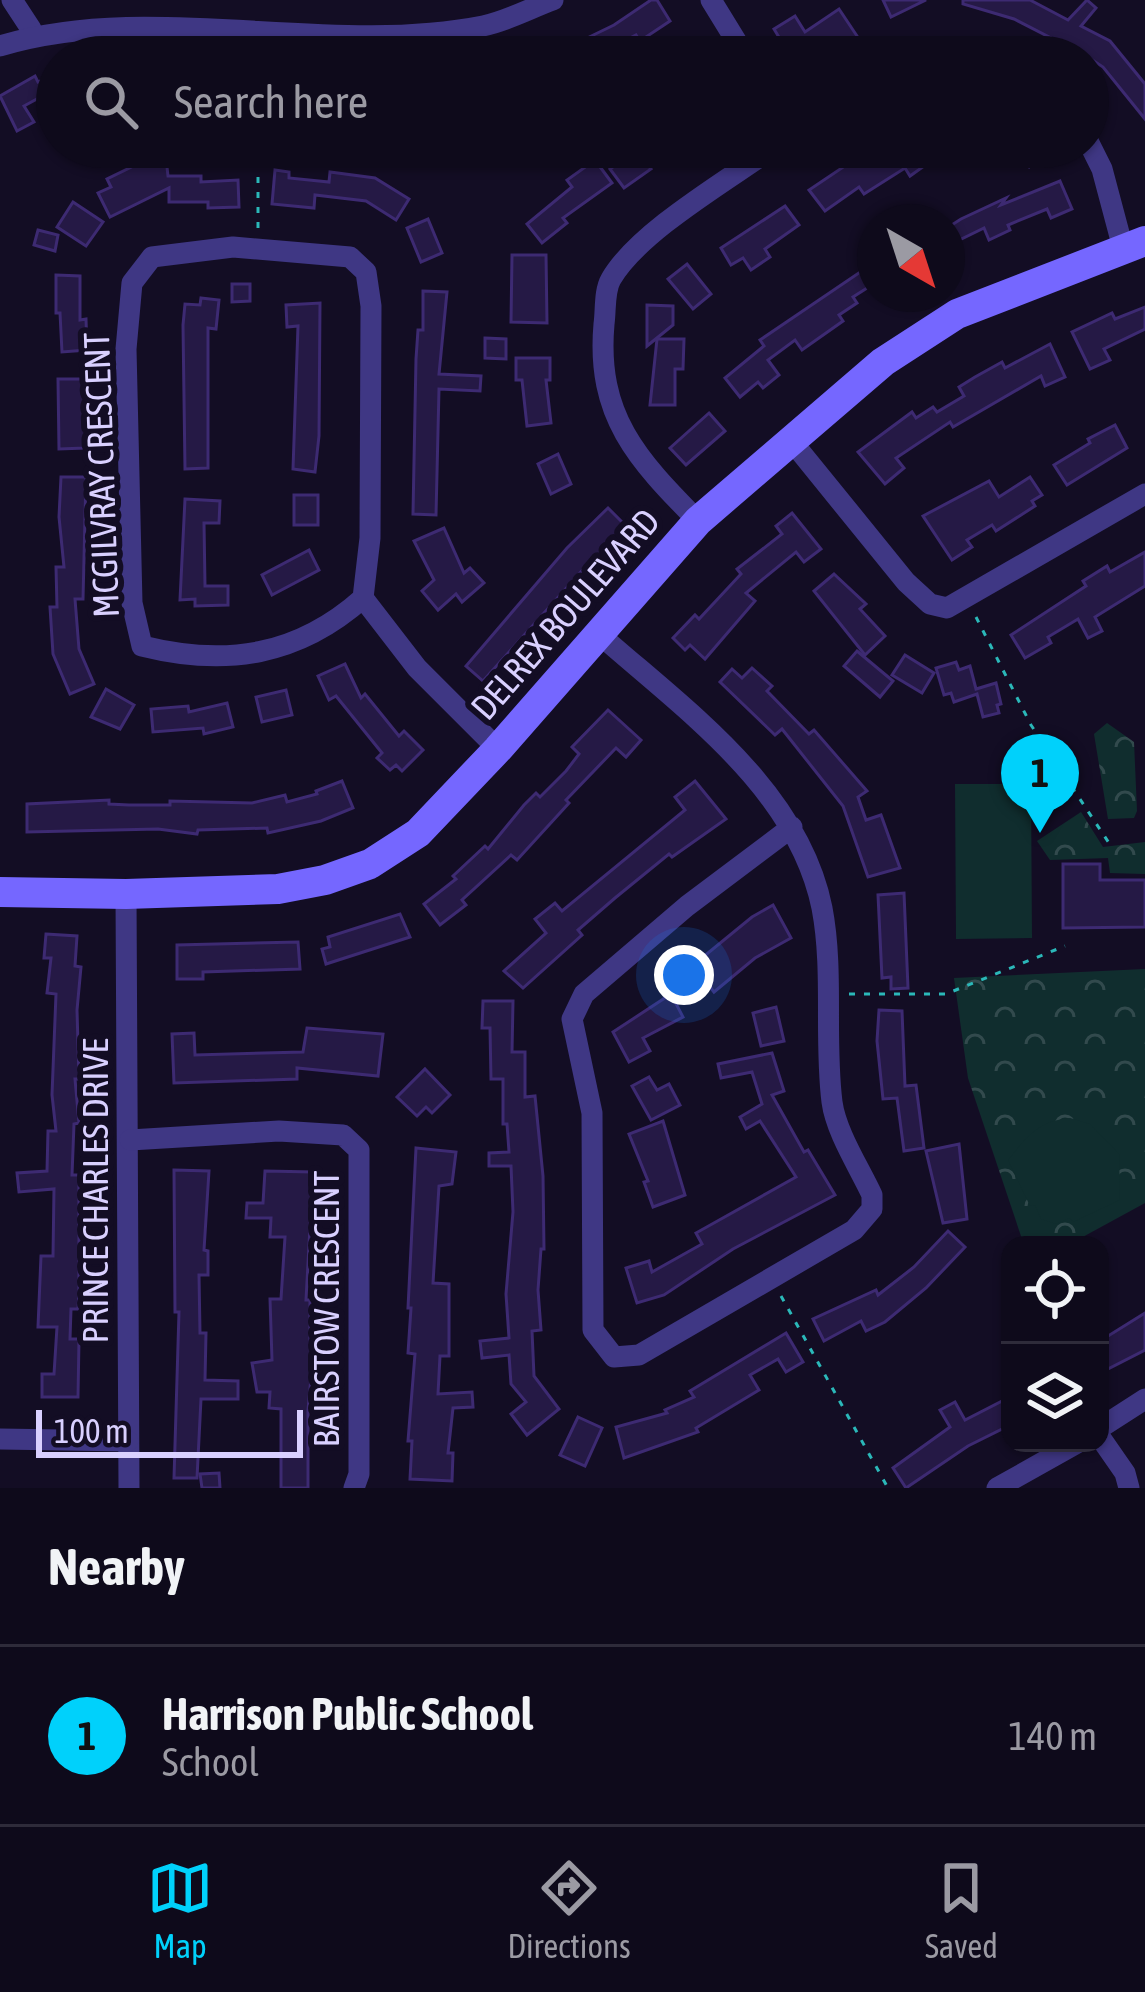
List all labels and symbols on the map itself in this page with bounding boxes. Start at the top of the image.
north arrow [857,204,965,312]
street label: MCGILVRAY CRESCENT [75,331,127,618]
street label: DELREX BOULEVARD [462,500,668,728]
pin: 1 [1001,734,1079,833]
your location [654,945,714,1005]
street label: PRINCE CHARLES DRIVE [74,1039,116,1343]
street label: BAIRSTOW CRESCENT [305,1170,347,1448]
scale bar [36,1404,303,1457]

